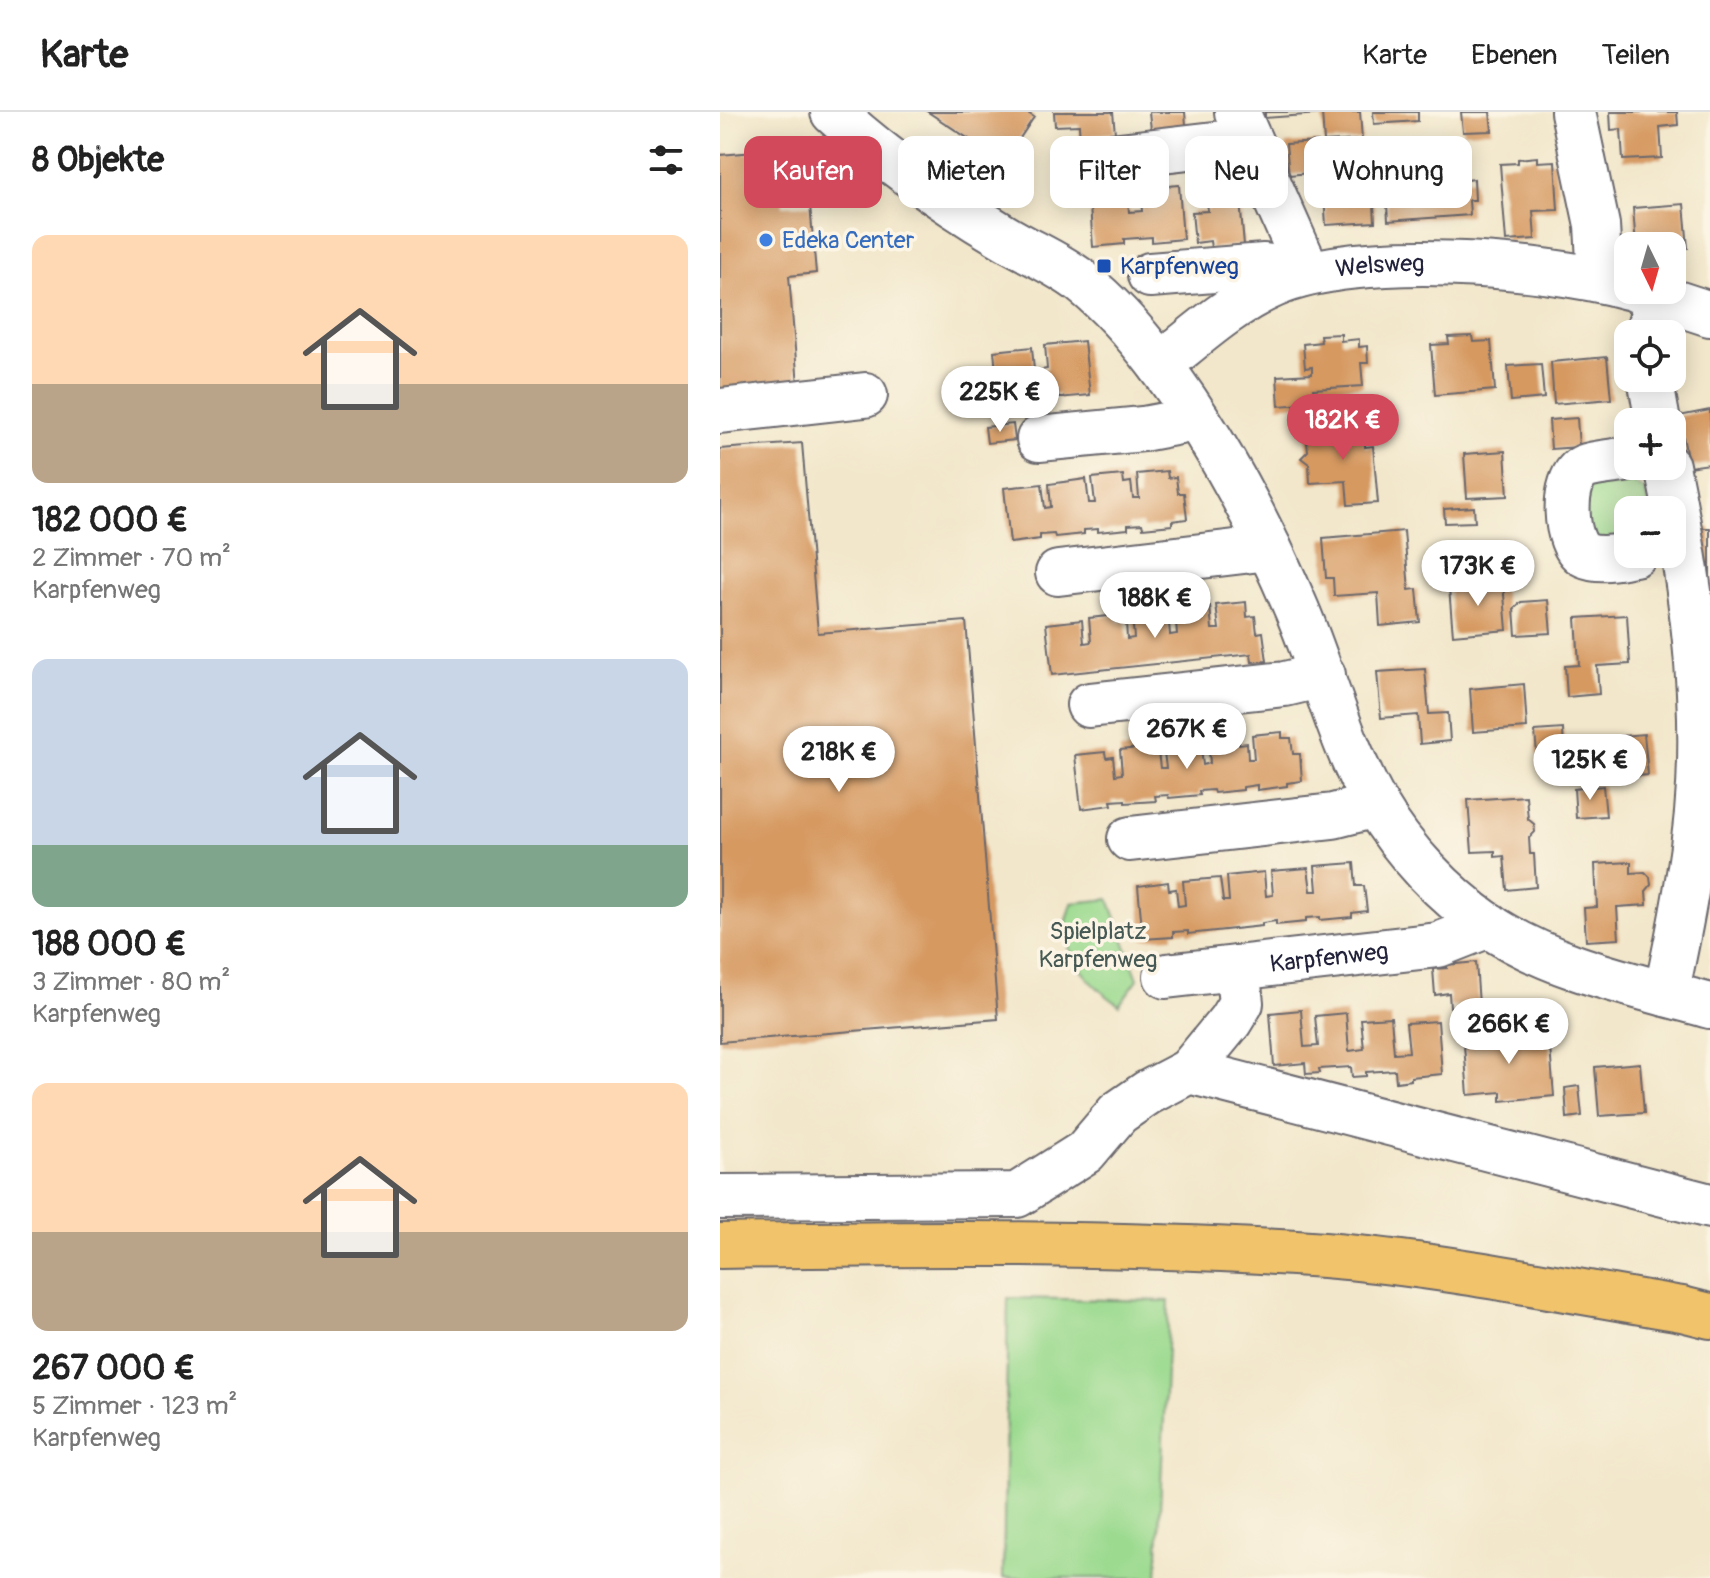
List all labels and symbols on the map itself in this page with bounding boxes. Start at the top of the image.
place label: Edeka Center [782,226,915,255]
marker: Edeka Center [757,231,775,249]
north arrow [1614,232,1686,304]
street label: Welsweg [1334,249,1424,283]
place label: Karpfenweg [1120,252,1239,281]
marker: Karpfenweg [1095,257,1113,275]
pin: 225K € [935,366,1065,434]
pin: 182K € [1278,394,1408,462]
pin: 173K € [1413,540,1543,608]
pin: 188K € [1090,572,1220,640]
pin: 267K € [1122,703,1252,771]
pin: 218K € [774,726,904,794]
pin: 125K € [1525,734,1655,802]
park label: Spielplatz Karpfenweg [1039,917,1157,974]
street label: Karpfenweg [1268,936,1390,979]
pin: 266K € [1444,998,1574,1066]

